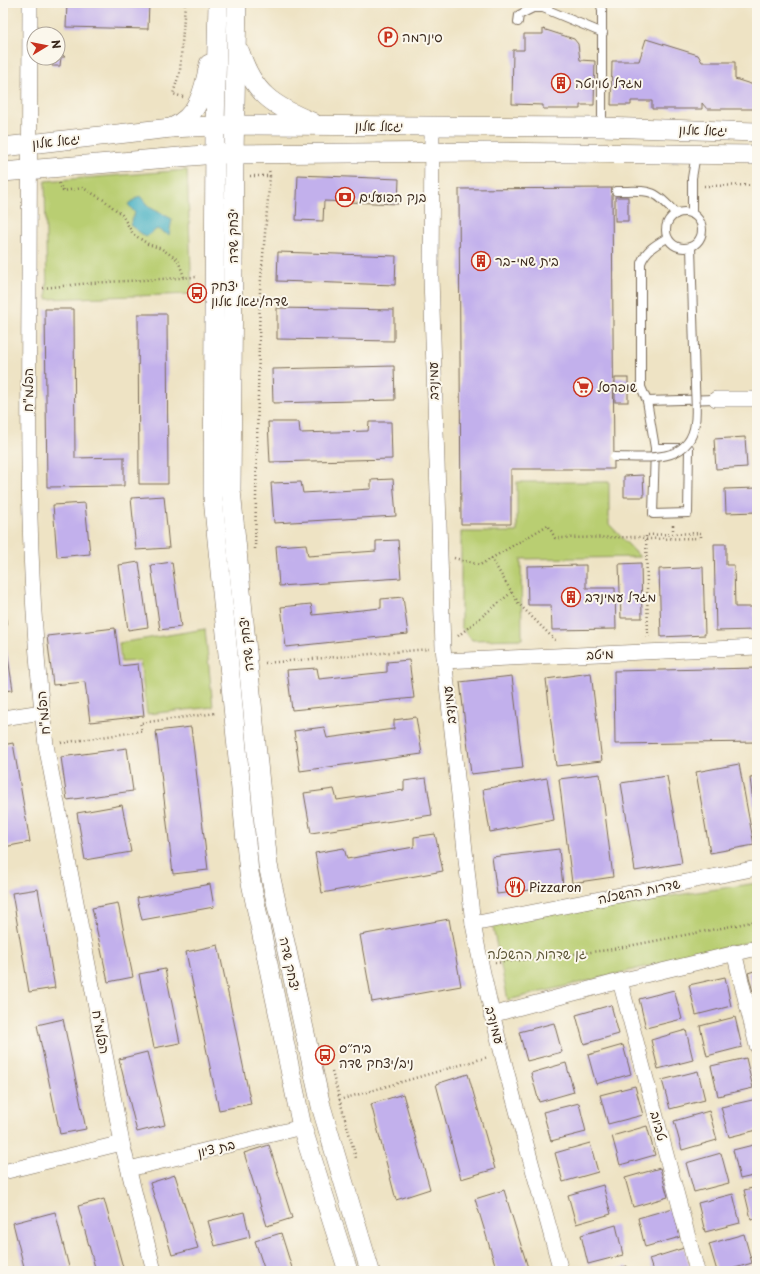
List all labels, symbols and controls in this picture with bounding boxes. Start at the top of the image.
north arrow [26,26,66,66]
parking icon: סינרמה [377,26,399,48]
place label: סינרמה [402,27,443,46]
text: N [47,38,66,50]
building icon: מגדל טויוטה [550,72,572,94]
place label: מגדל טויוטה [575,73,642,92]
street label: יגאל אלון [355,116,403,135]
street label: יגאל אלון [678,119,728,140]
street label: יגאל אלון [31,129,81,152]
bank icon: בנק הפועלים [334,186,356,208]
place label: בנק הפועלים [359,187,426,206]
street label: יצחק שדה [223,209,242,263]
building icon: בית שמי-בר [470,250,492,272]
place label: בית שמי-בר [495,251,559,270]
place label: יצחק שדה/יגאל אלון [211,276,289,310]
bus stop icon: יצחק שדה/יגאל אלון [186,282,208,304]
street label: עמינדב [423,361,442,400]
street label: הפלמ"ח [18,368,37,412]
supermarket icon: שופרסל [572,376,594,398]
place label: שופרסל [597,377,638,396]
building icon: מגדל עמינדב [560,586,582,608]
place label: מגדל עמינדב [585,587,656,606]
street label: יצחק שדה [233,616,258,672]
street label: מיטב [586,644,614,663]
street label: עמינדב [437,684,460,725]
street label: הפלמ"ח [31,690,54,736]
street label: שדרות ההשכלה [596,873,682,908]
restaurant icon: Pizzaron [504,876,526,898]
place label: Pizzaron [529,877,582,896]
street label: יצחק שדה [276,935,305,993]
park label: גן שדרות ההשכלה [487,944,587,963]
street label: עמינדב [481,1004,510,1046]
street label: הפלמ"ח [88,1008,115,1055]
place label: ביה״ס ניב/יצחק שדה [339,1038,413,1072]
bus stop icon: ביה״ס ניב/יצחק שדה [314,1044,336,1066]
street label: טביוב [646,1109,673,1143]
street label: בת ציון [195,1134,237,1161]

